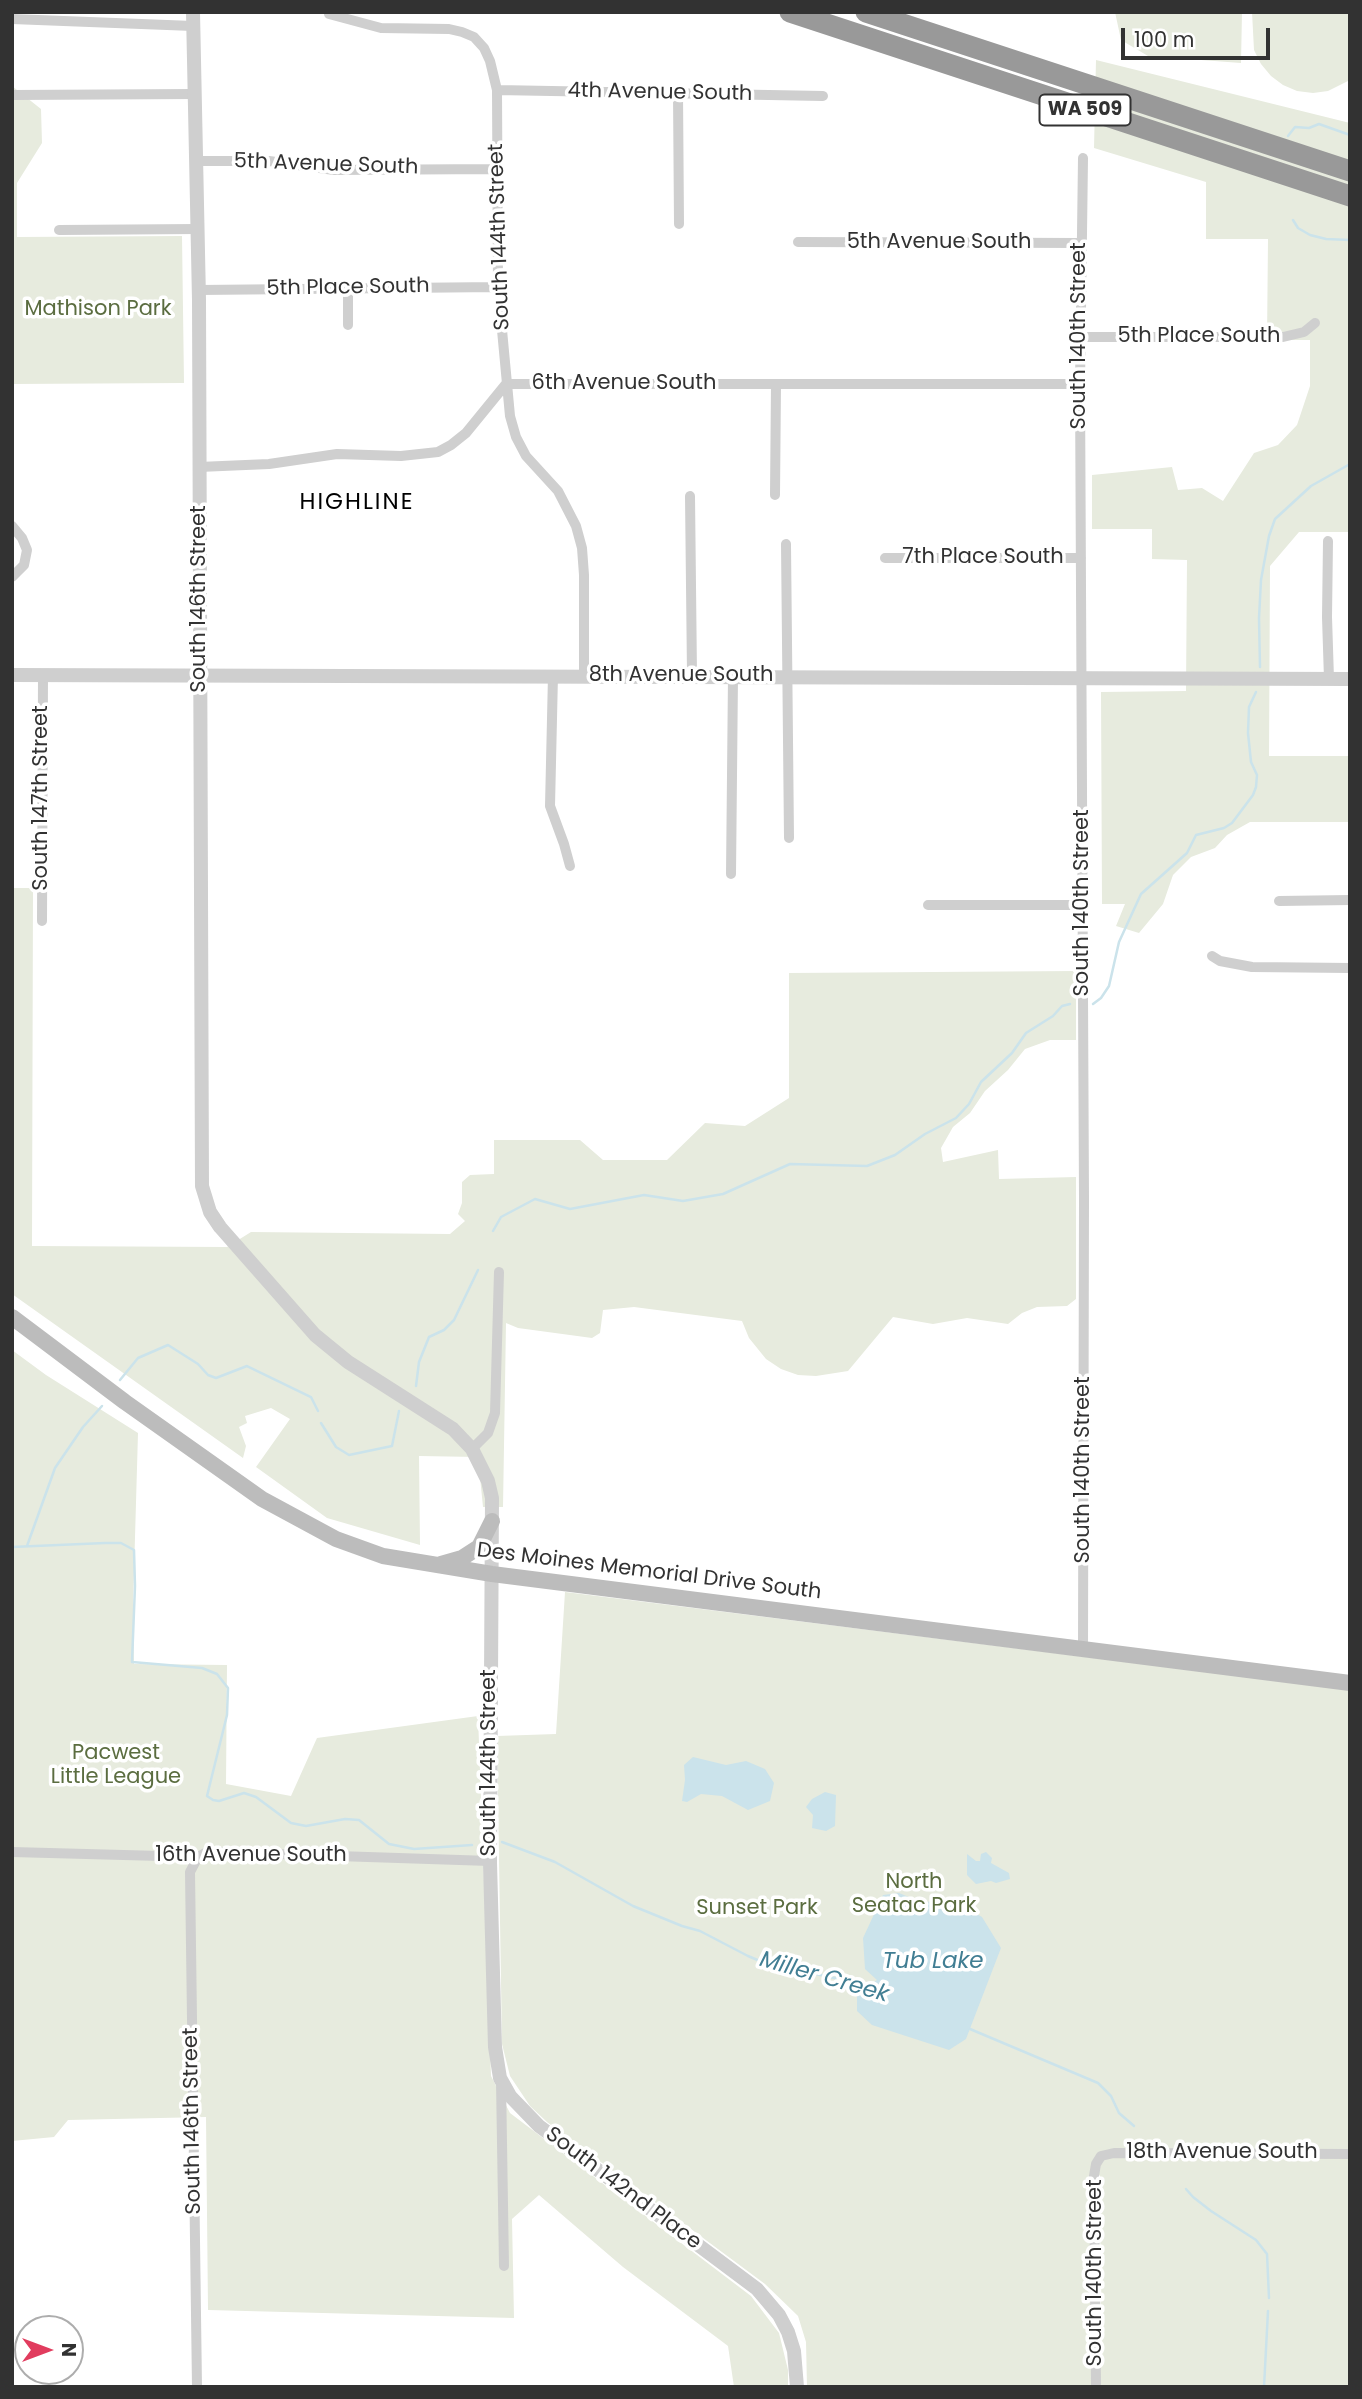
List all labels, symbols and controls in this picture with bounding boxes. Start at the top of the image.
scale bar [1124,14,1273,58]
text: 100 m [1134,25,1194,54]
street label: 4th Avenue South [567,79,753,107]
road number: WA 509 [1040,94,1130,125]
street label: South 144th Street [484,143,516,331]
street label: 5th Avenue South [233,149,419,181]
street label: 5th Avenue South [847,230,1031,256]
street label: South 140th Street [1067,242,1093,430]
street label: 5th Place South [266,274,430,302]
park label: Mathison Park [25,297,171,323]
street label: 5th Place South [1117,324,1281,350]
street label: 6th Avenue South [532,371,716,397]
district label: HIGHLINE [301,489,413,517]
street label: South 146th Street [187,505,213,693]
street label: 7th Place South [902,545,1064,571]
street label: 8th Avenue South [589,663,773,689]
street label: South 147th Street [29,705,55,891]
street label: South 140th Street [1070,809,1096,997]
street label: South 140th Street [1071,1376,1097,1564]
street label: Des Moines Memorial Drive South [475,1538,823,1606]
street label: South 144th Street [477,1669,503,1857]
park label: Pacwest Little League [51,1741,181,1791]
street label: 16th Avenue South [155,1843,347,1869]
park label: North Seatac Park [852,1870,976,1920]
park label: Sunset Park [696,1896,818,1922]
water label: Miller Creek [756,1946,892,2010]
water label: Tub Lake [882,1948,984,1976]
street label: South 146th Street [179,2027,207,2215]
street label: South 142nd Place [540,2122,706,2256]
street label: 18th Avenue South [1126,2140,1318,2166]
street label: South 140th Street [1083,2179,1109,2367]
north arrow [14,2315,84,2385]
text: N [55,2343,82,2357]

